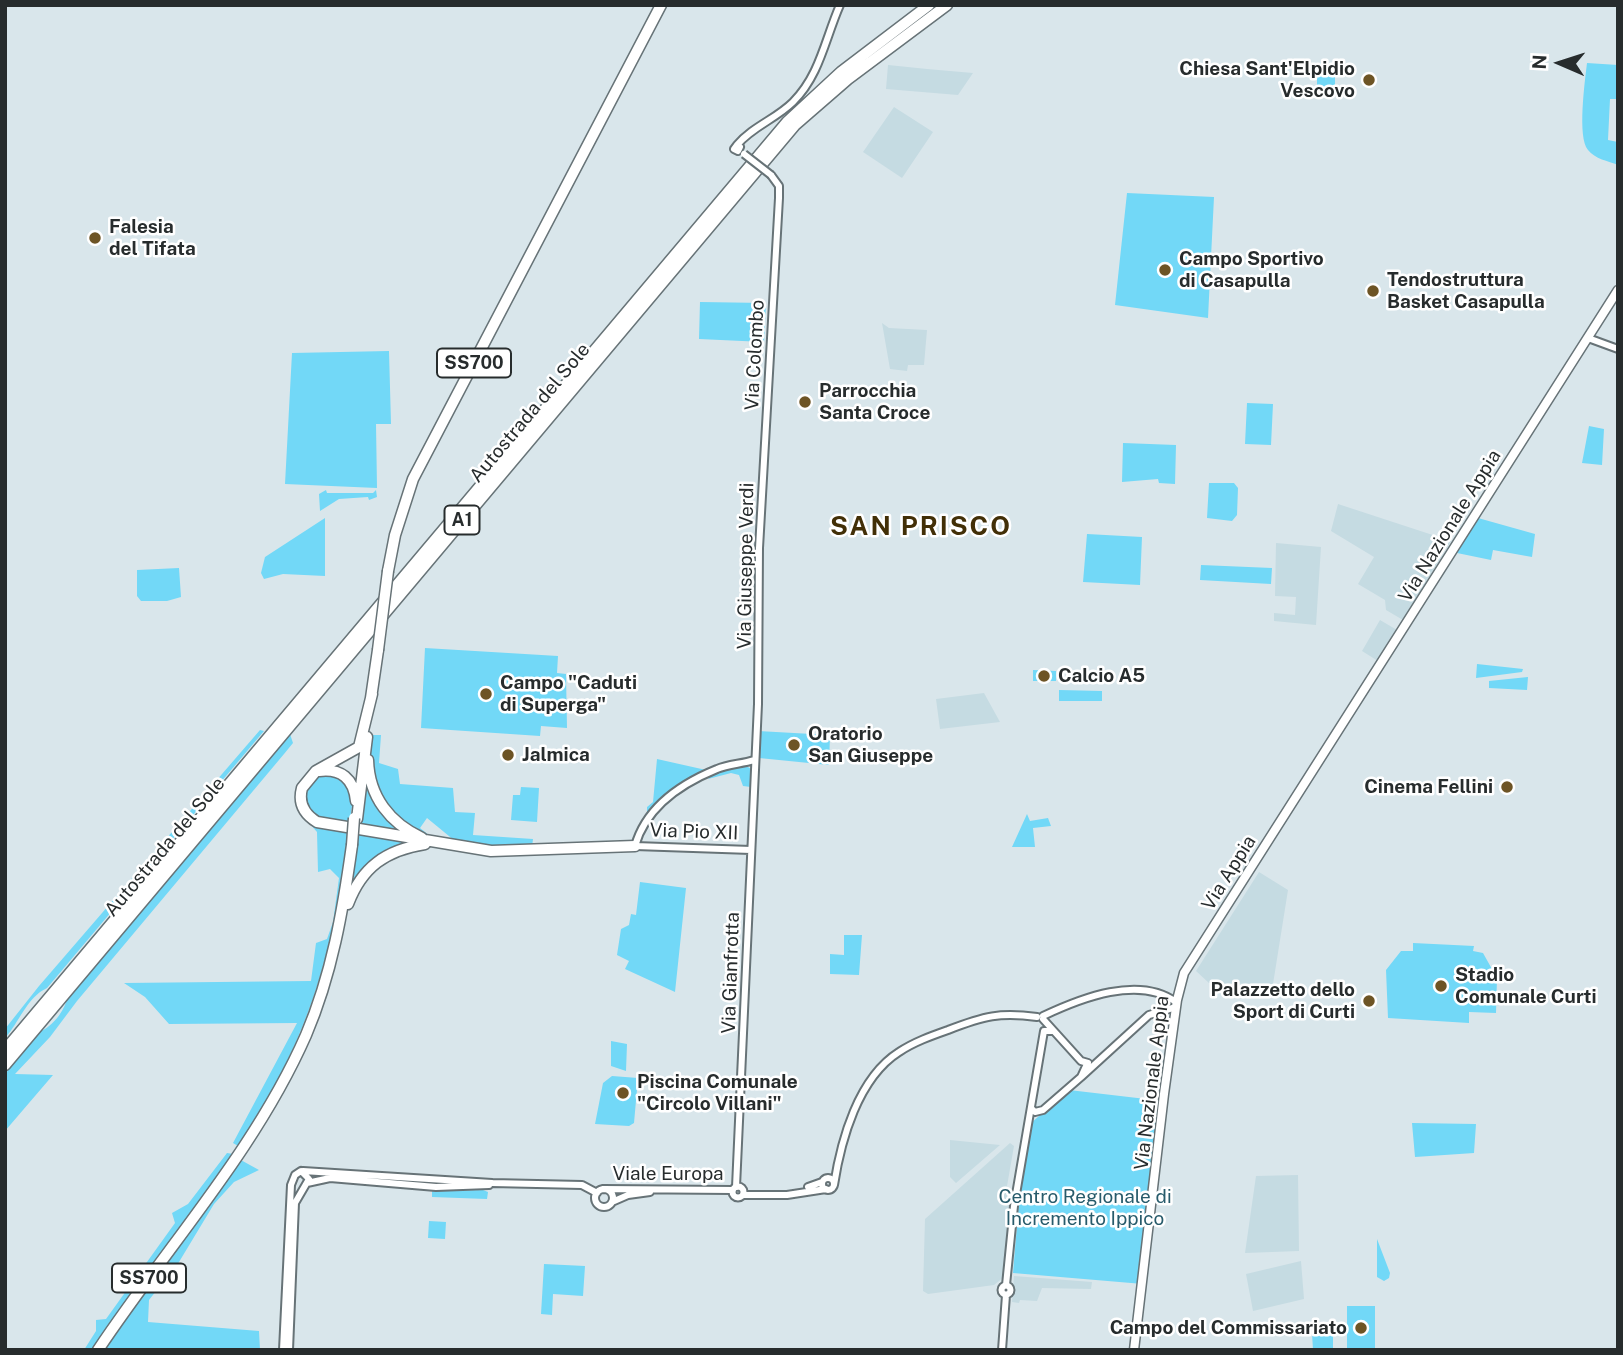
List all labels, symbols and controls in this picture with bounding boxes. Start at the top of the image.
north arrow [1525,28,1595,98]
text: N [1528,54,1550,70]
place label: Chiesa Sant'Elpidio Vescovo [1179,58,1355,102]
marker: Chiesa Sant'Elpidio Vescovo [1361,72,1377,88]
place label: Falesia del Tifata [109,216,196,260]
marker: Falesia del Tifata [87,230,103,246]
place label: Campo Sportivo di Casapulla [1179,248,1324,292]
marker: Campo Sportivo di Casapulla [1157,262,1173,278]
place label: Tendostruttura Basket Casapulla [1387,269,1545,313]
marker: Tendostruttura Basket Casapulla [1365,283,1381,299]
street label: Via Colombo [741,299,769,411]
street label: Autostrada del Sole [465,339,595,487]
road number: SS700 [437,348,511,377]
place label: Parrocchia Santa Croce [819,380,930,424]
marker: Parrocchia Santa Croce [797,394,813,410]
street label: Via Nazionale Appia [1394,446,1506,606]
street label: Via Giuseppe Verdi [733,482,759,650]
road number: A1 [444,506,480,534]
district label: SAN PRISCO [831,511,1011,543]
place label: Calcio A5 [1058,665,1145,687]
marker: Calcio A5 [1036,668,1052,684]
place label: Campo "Caduti di Superga" [500,672,637,716]
marker: Campo "Caduti di Superga" [478,686,494,702]
place label: Oratorio San Giuseppe [808,723,933,767]
marker: Oratorio San Giuseppe [786,737,802,753]
place label: Jalmica [522,744,590,766]
marker: Jalmica [500,747,516,763]
street label: Autostrada del Sole [100,773,230,921]
place label: Cinema Fellini [1364,776,1493,798]
marker: Cinema Fellini [1499,779,1515,795]
street label: Via Pio XII [649,819,739,845]
street label: Via Appia [1197,831,1261,915]
street label: Via Gianfrotta [717,912,745,1034]
place label: Stadio Comunale Curti [1455,964,1597,1008]
marker: Stadio Comunale Curti [1433,978,1449,994]
place label: Palazzetto dello Sport di Curti [1210,979,1355,1023]
marker: Palazzetto dello Sport di Curti [1361,993,1377,1009]
street label: Via Nazionale Appia [1130,995,1174,1171]
place label: Piscina Comunale "Circolo Villani" [637,1071,798,1115]
marker: Piscina Comunale "Circolo Villani" [615,1085,631,1101]
street label: Viale Europa [612,1163,724,1185]
park label: Centro Regionale di Incremento Ippico [998,1186,1172,1230]
road number: SS700 [112,1264,186,1293]
place label: Campo del Commissariato [1110,1317,1347,1339]
marker: Campo del Commissariato [1353,1320,1369,1336]

